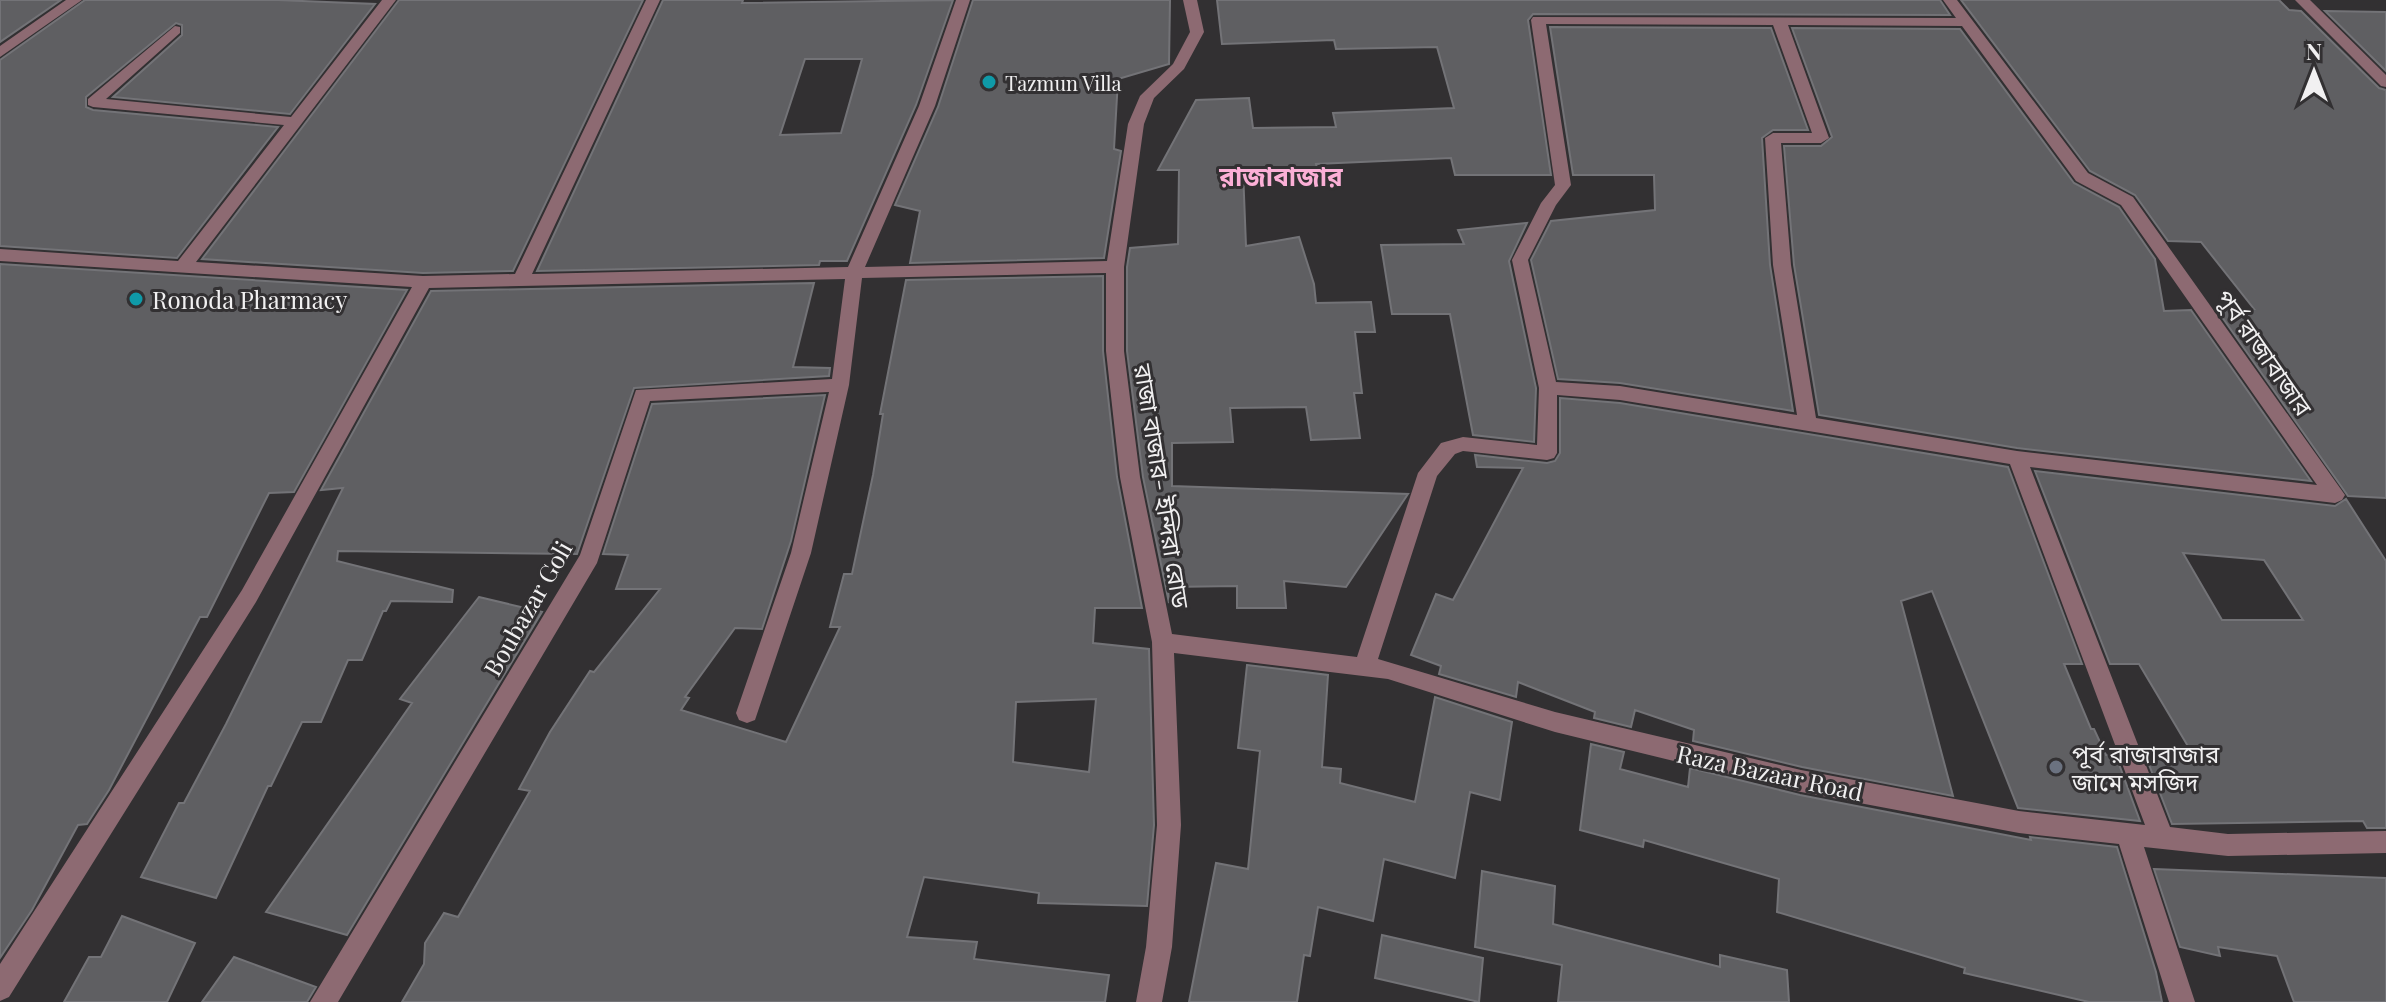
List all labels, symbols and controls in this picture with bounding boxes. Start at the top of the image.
north arrow [2274,32,2354,112]
text: N [2306,36,2322,66]
place label: Tazmun Villa [1005,69,1122,96]
marker: Tazmun Villa [980,73,998,91]
district label: রাজাবাজার [1218,158,1343,193]
street label: পূর্ব রাজাবাজার [2210,282,2321,422]
place label: Ronoda Pharmacy [152,283,347,315]
marker: Ronoda Pharmacy [127,290,145,308]
street label: রাজা বাজার- ইন্দিরা রোড [1128,361,1198,611]
street label: Boubazar Goli [475,535,579,681]
street label: Raza Bazaar Road [1674,737,1866,807]
place label: পূর্ব রাজাবাজার জামে মসজিদ [2071,737,2220,797]
marker: পূর্ব রাজাবাজার জামে মসজিদ [2047,758,2065,776]

